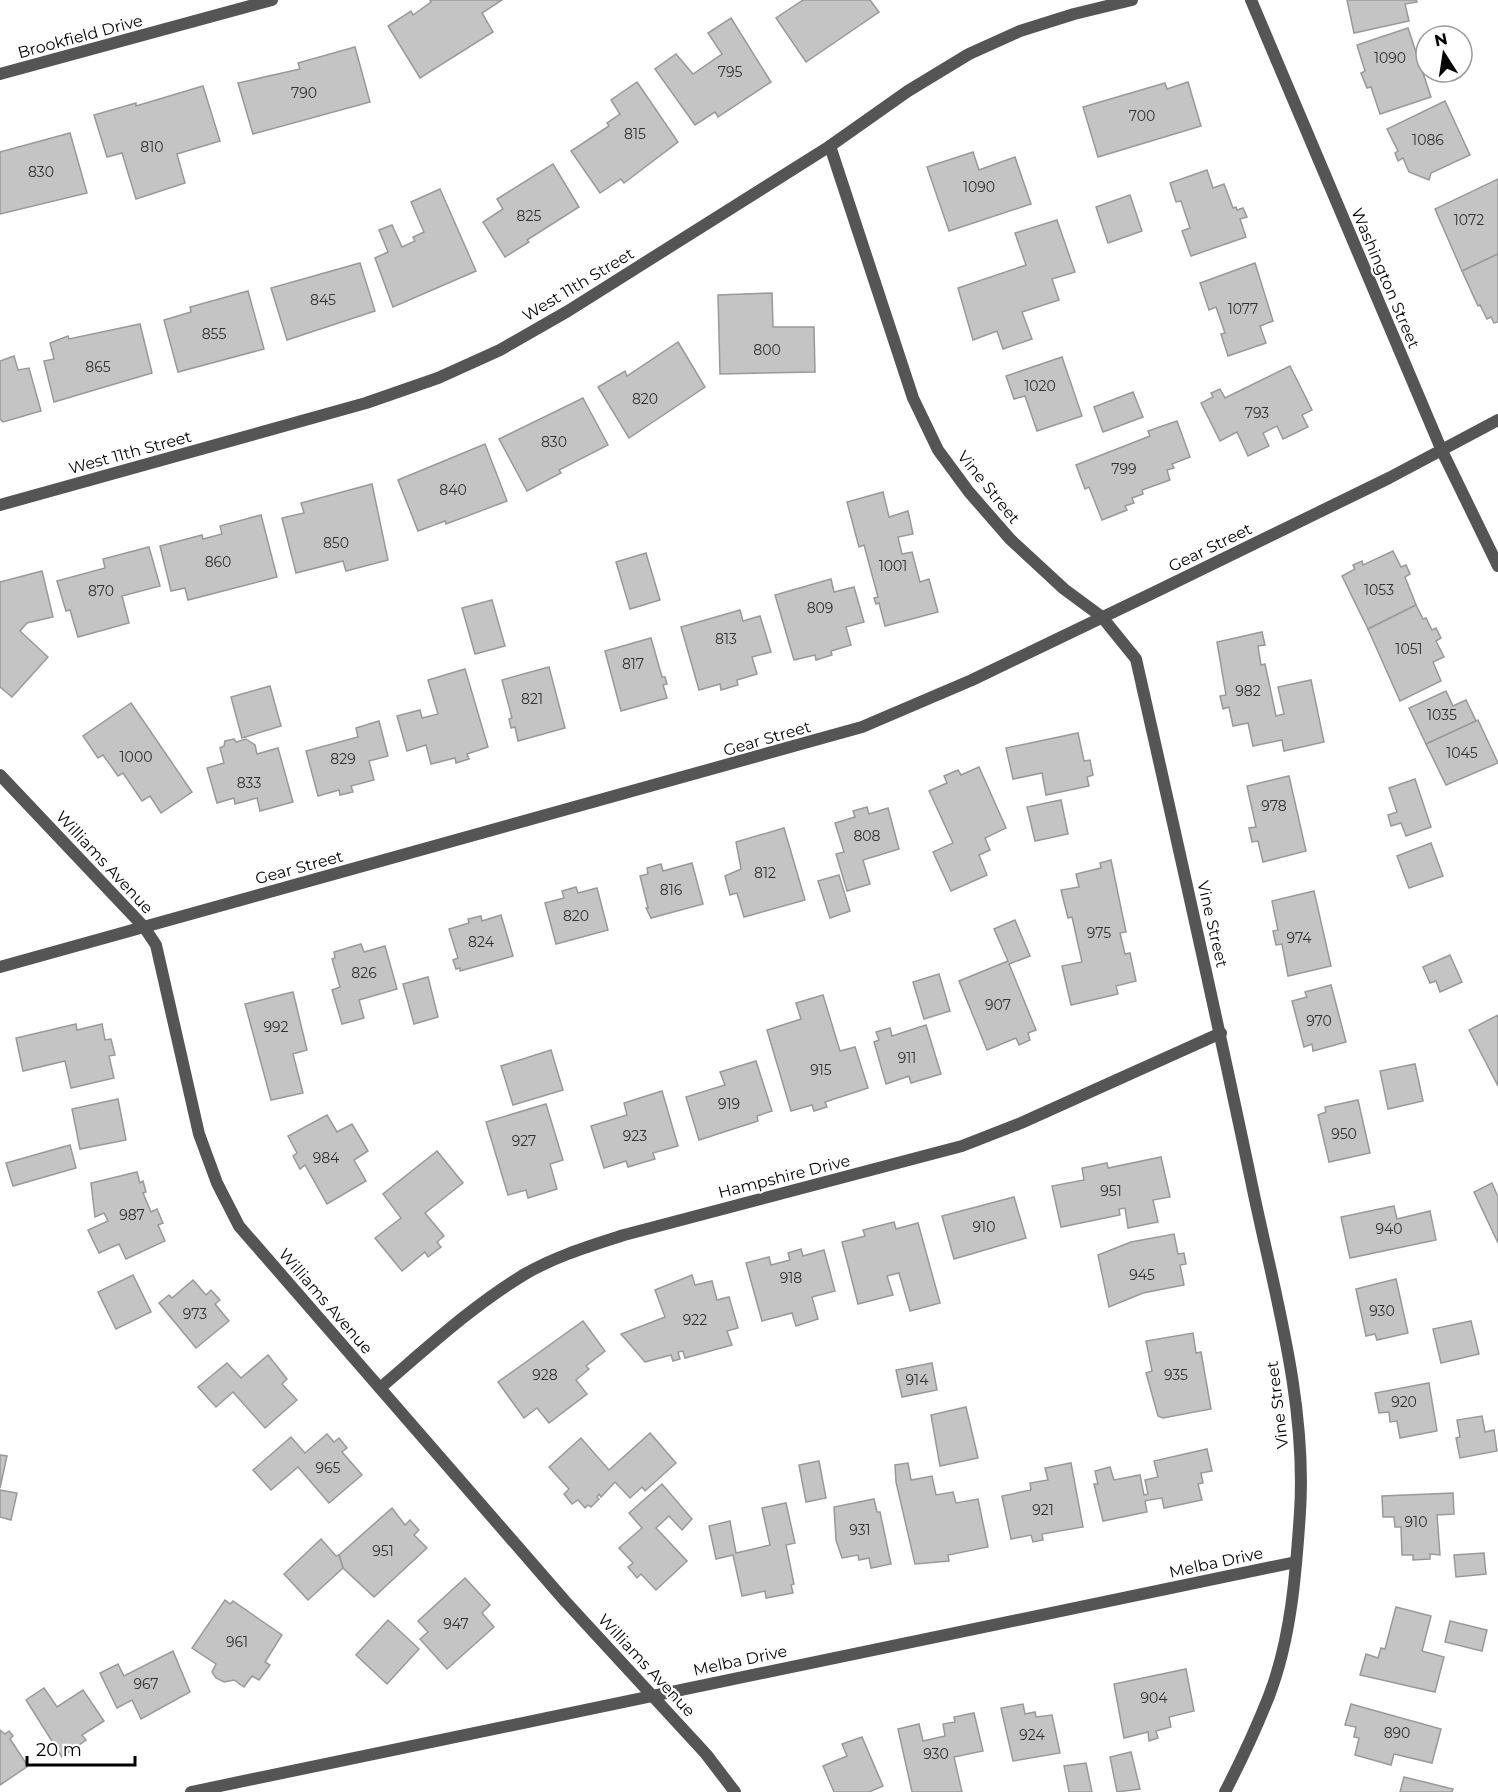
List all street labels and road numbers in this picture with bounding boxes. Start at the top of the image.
street label: Brookfield Drive [16,11,145,62]
street label: Washington Street [1347,205,1424,352]
street label: West 11th Street [519,243,638,325]
street label: West 11th Street [67,427,194,478]
street label: Vine Street [953,447,1024,528]
street label: Gear Street [1166,519,1255,576]
street label: Gear Street [721,717,814,760]
street label: Williams Avenue [52,807,157,918]
street label: Gear Street [253,847,346,888]
street label: Vine Street [1193,879,1232,970]
street label: Hampshire Drive [716,1151,852,1202]
street label: Williams Avenue [275,1245,377,1358]
street label: Vine Street [1263,1360,1292,1450]
street label: Melba Drive [1167,1543,1265,1582]
street label: Williams Avenue [594,1610,699,1721]
street label: Melba Drive [691,1641,789,1680]

